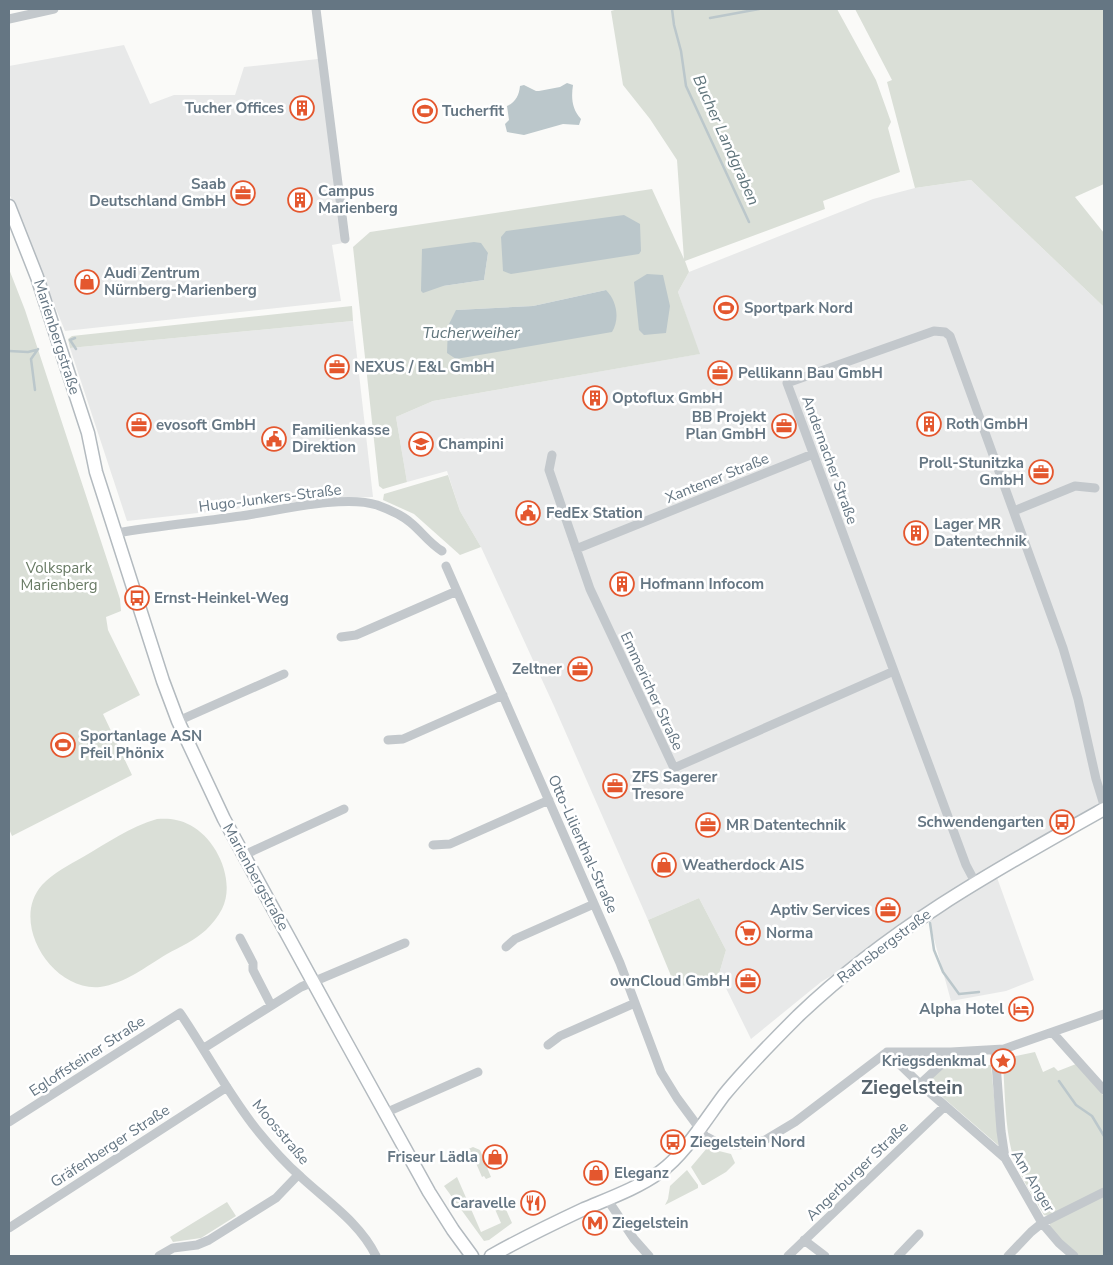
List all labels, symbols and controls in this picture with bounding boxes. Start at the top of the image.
water label: Bucher Landgraben [687,71,765,209]
building icon: Tucher Offices [289,95,315,121]
place label: Tucher Offices [185,98,284,118]
sports icon: Tucherfit [412,98,438,124]
place label: Tucherfit [442,101,504,121]
place label: Saab Deutschland GmbH [89,174,226,211]
office icon: Saab Deutschland GmbH [230,180,256,206]
place label: Campus Marienberg [318,181,398,218]
building icon: Campus Marienberg [287,187,313,213]
place label: Audi Zentrum Nürnberg-Marienberg [104,263,257,300]
shop icon: Audi Zentrum Nürnberg-Marienberg [74,269,100,295]
street label: Marienbergstraße [29,277,85,397]
sports icon: Sportpark Nord [713,295,739,321]
place label: Sportpark Nord [744,298,853,318]
water label: Tucherweiher [422,322,521,344]
office icon: NEXUS / E&L GmbH [324,354,350,380]
place label: NEXUS / E&L GmbH [354,357,495,377]
office icon: Pellikann Bau GmbH [707,360,733,386]
place label: Pellikann Bau GmbH [738,363,883,383]
building icon: Optoflux GmbH [582,385,608,411]
place label: Optoflux GmbH [612,388,723,408]
street label: Andernacher Straße [797,393,863,527]
place label: BB Projekt Plan GmbH [686,407,766,444]
building icon: Roth GmbH [916,411,942,437]
office icon: evosoft GmbH [126,412,152,438]
office icon: BB Projekt Plan GmbH [771,413,797,439]
place label: Roth GmbH [946,414,1028,434]
place label: evosoft GmbH [156,415,256,435]
place label: Familienkasse Direktion [292,420,390,457]
public building icon: Familienkasse Direktion [261,426,287,452]
school or university icon: Champini [408,431,434,457]
place label: Champini [438,434,504,454]
street label: Xantener Straße [662,448,772,508]
place label: Proll-Stunitzka GmbH [919,453,1024,490]
office icon: Proll-Stunitzka GmbH [1028,459,1054,485]
street label: Hugo-Junkers-Straße [197,479,343,517]
public building icon: FedEx Station [515,500,541,526]
place label: FedEx Station [546,503,643,523]
place label: Lager MR Datentechnik [934,514,1027,551]
building icon: Lager MR Datentechnik [903,520,929,546]
park label: Volkspark Marienberg [21,558,97,595]
building icon: Hofmann Infocom [609,571,635,597]
place label: Hofmann Infocom [640,574,764,594]
bus stop icon: Ernst-Heinkel-Weg [124,585,150,611]
place label: Ernst-Heinkel-Weg [154,588,289,608]
street label: Emmericher Straße [616,628,688,754]
office icon: Zeltner [567,656,593,682]
place label: Zeltner [512,659,562,679]
place label: Sportanlage ASN Pfeil Phönix [80,726,202,763]
sports icon: Sportanlage ASN Pfeil Phönix [50,732,76,758]
place label: ZFS Sagerer Tresore [632,767,717,804]
street label: Otto-Lilienthal-Straße [543,772,623,916]
office icon: ZFS Sagerer Tresore [602,773,628,799]
bus stop icon: Schwendengarten [1049,809,1075,835]
office icon: MR Datentechnik [695,812,721,838]
place label: Schwendengarten [917,812,1044,832]
place label: MR Datentechnik [726,815,847,835]
street label: Marienbergstraße [218,820,294,934]
shop icon: Weatherdock AIS [651,852,677,878]
place label: Weatherdock AIS [682,855,804,875]
office icon: Aptiv Services [875,897,901,923]
place label: Aptiv Services [770,900,870,920]
street label: Rathsbergstraße [833,904,935,988]
supermarket icon: Norma [735,920,761,946]
place label: Norma [766,923,813,943]
office icon: ownCloud GmbH [735,968,761,994]
place label: ownCloud GmbH [610,971,730,991]
hotel icon: Alpha Hotel [1008,996,1034,1022]
place label: Alpha Hotel [919,999,1004,1019]
street label: Egloffsteiner Straße [25,1011,149,1101]
place icon: Kriegsdenkmal [990,1048,1016,1074]
place label: Kriegsdenkmal [882,1051,986,1071]
district label: Ziegelstein [861,1074,963,1101]
street label: Moosstraße [248,1095,314,1169]
street label: Gräfenberger Straße [47,1100,173,1192]
street label: Angerburger Straße [802,1117,912,1225]
bus stop icon: Ziegelstein Nord [660,1129,686,1155]
place label: Ziegelstein Nord [690,1132,805,1152]
shop icon: Friseur Lädla [482,1144,508,1170]
street label: Am Anger [1007,1146,1060,1216]
place label: Friseur Lädla [387,1147,478,1167]
shop icon: Eleganz [583,1160,609,1186]
place label: Eleganz [614,1163,669,1183]
restaurant icon: Caravelle [520,1190,546,1216]
place label: Caravelle [450,1193,516,1213]
metro station icon: Ziegelstein [582,1210,608,1236]
place label: Ziegelstein [612,1213,689,1233]

